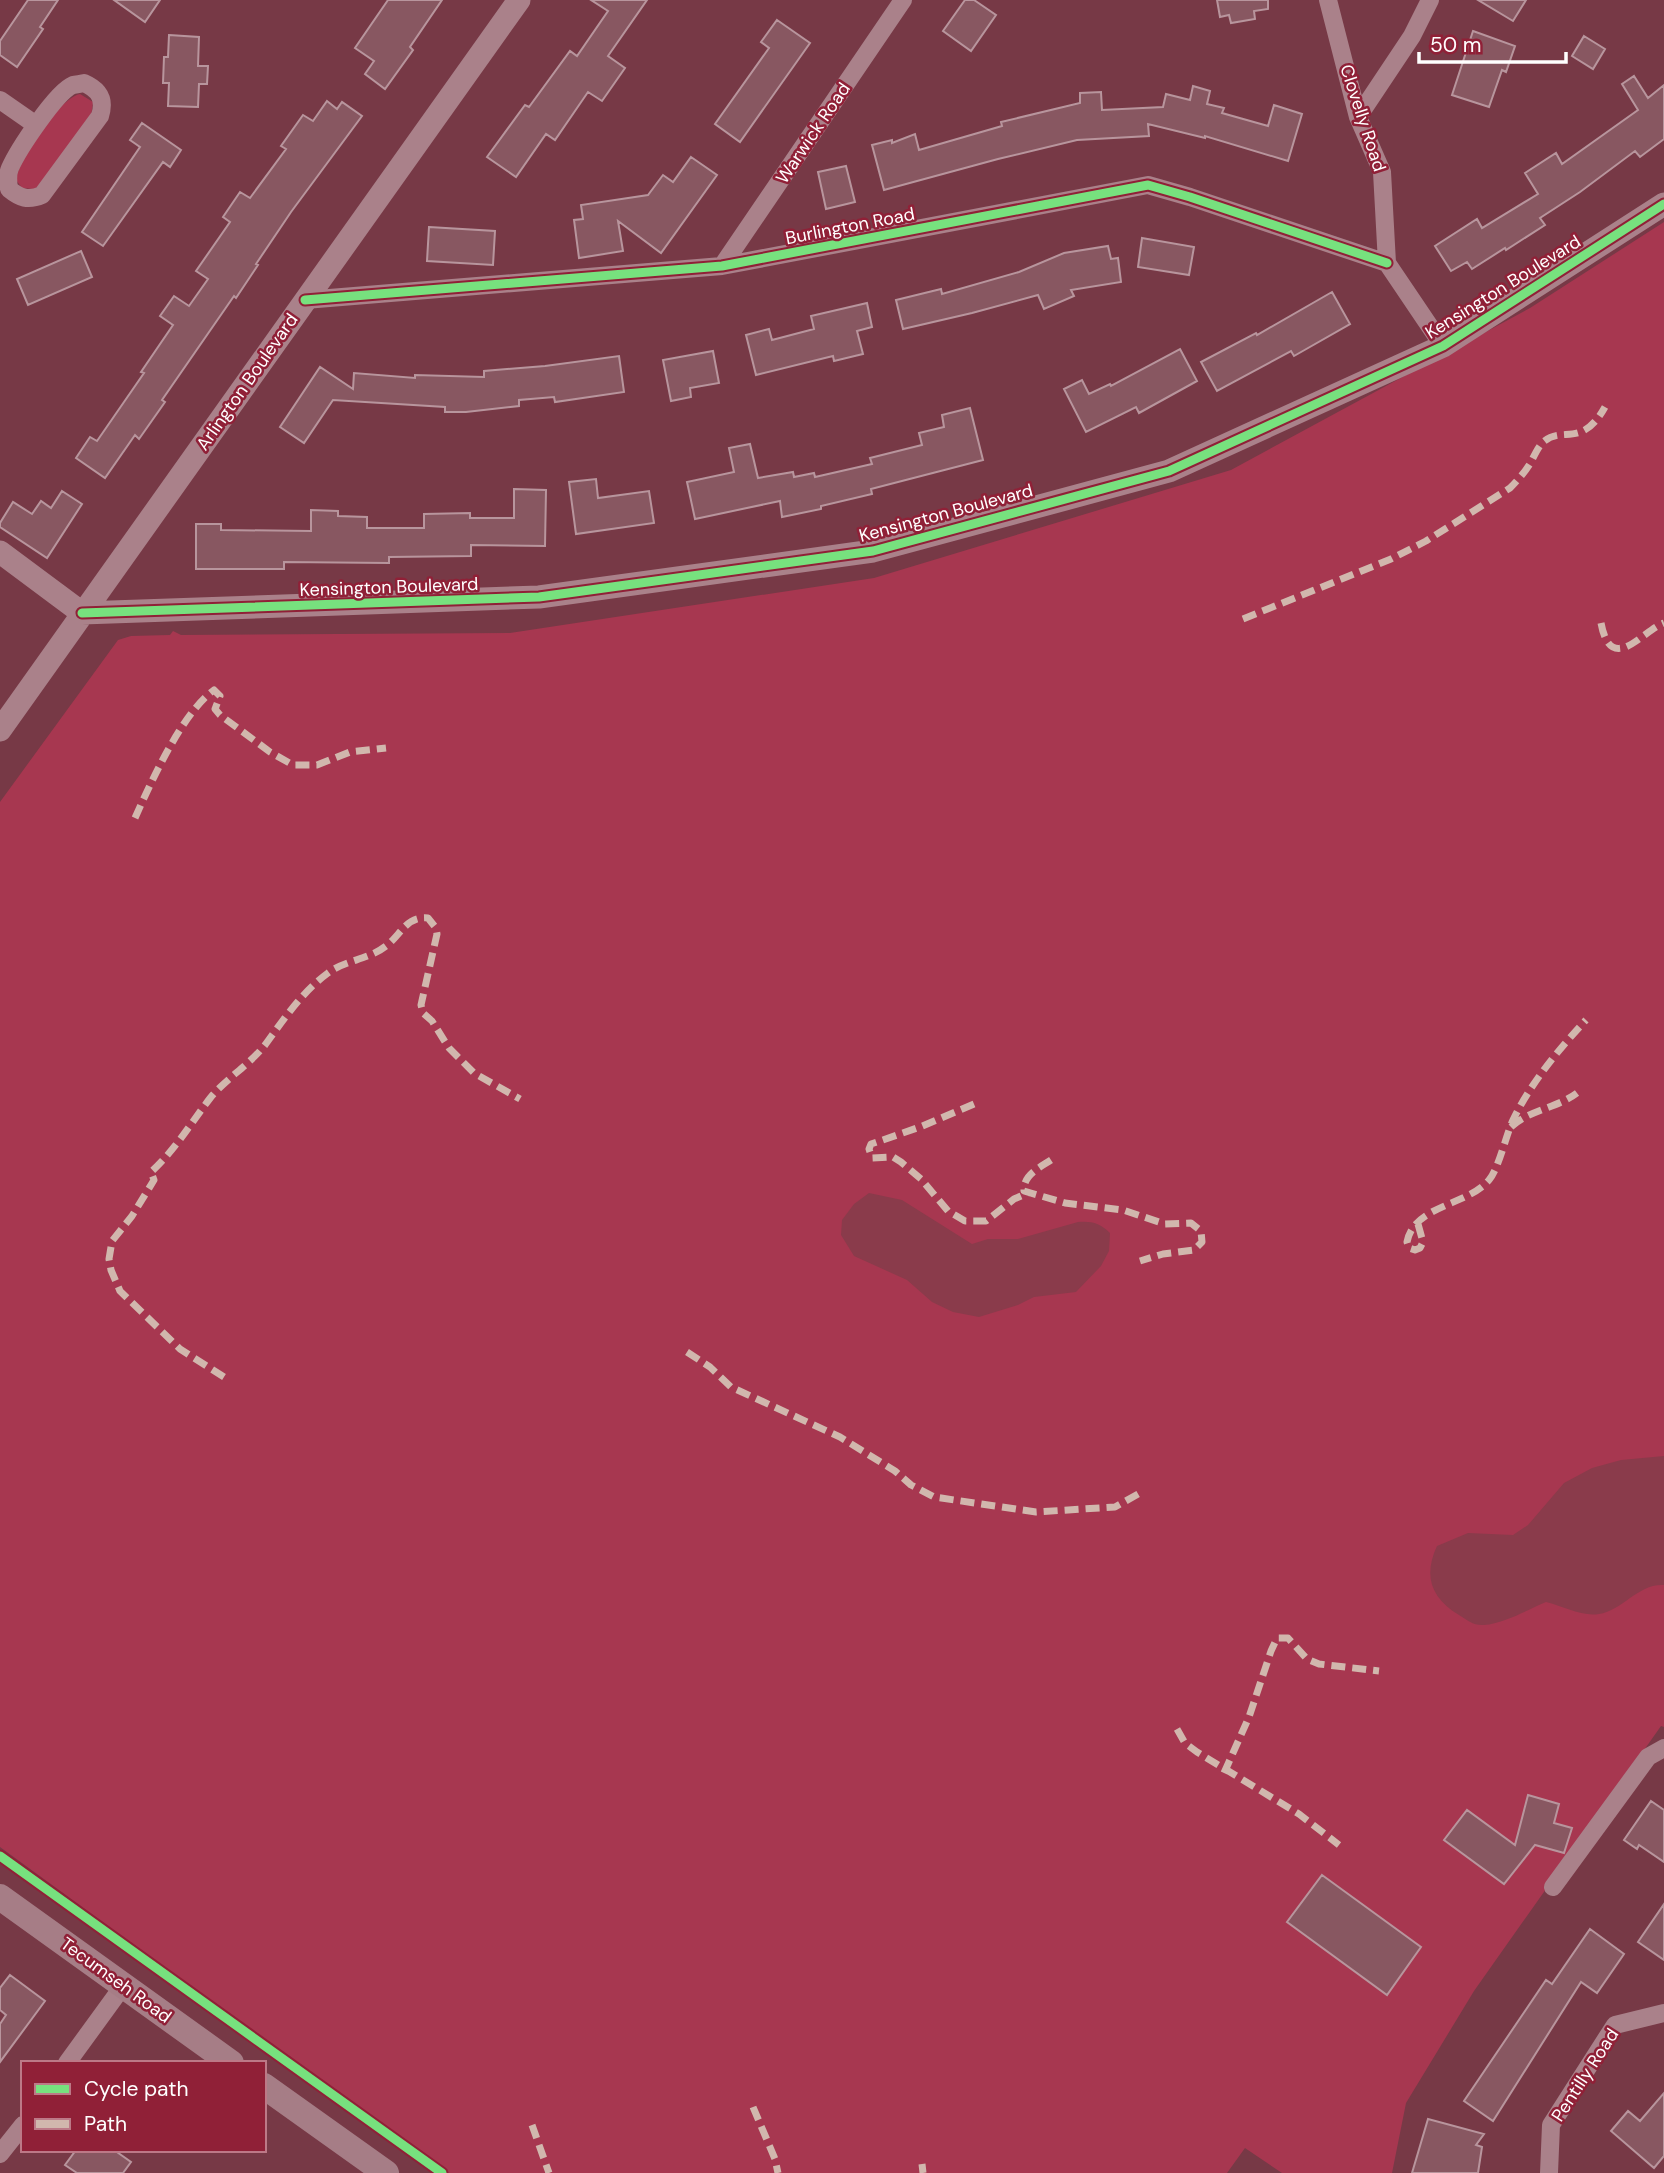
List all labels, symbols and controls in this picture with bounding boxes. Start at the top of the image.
scale bar [1419,21,1566,65]
text: 50 m [1430,31,1481,59]
street label: Clovelly Road [1334,61,1392,175]
street label: Warwick Road [770,78,856,188]
street label: Burlington Road [783,202,917,250]
street label: Kensington Boulevard [1421,229,1585,345]
street label: Arlington Boulevard [191,309,303,455]
street label: Kensington Boulevard [856,478,1036,548]
street label: Kensington Boulevard [299,572,479,602]
street label: Tecumseh Road [56,1932,176,2028]
street label: Pentilly Road [1546,2024,1624,2126]
legend [21,2061,266,2152]
text: Cycle path [84,2075,189,2103]
text: Path [84,2110,127,2138]

